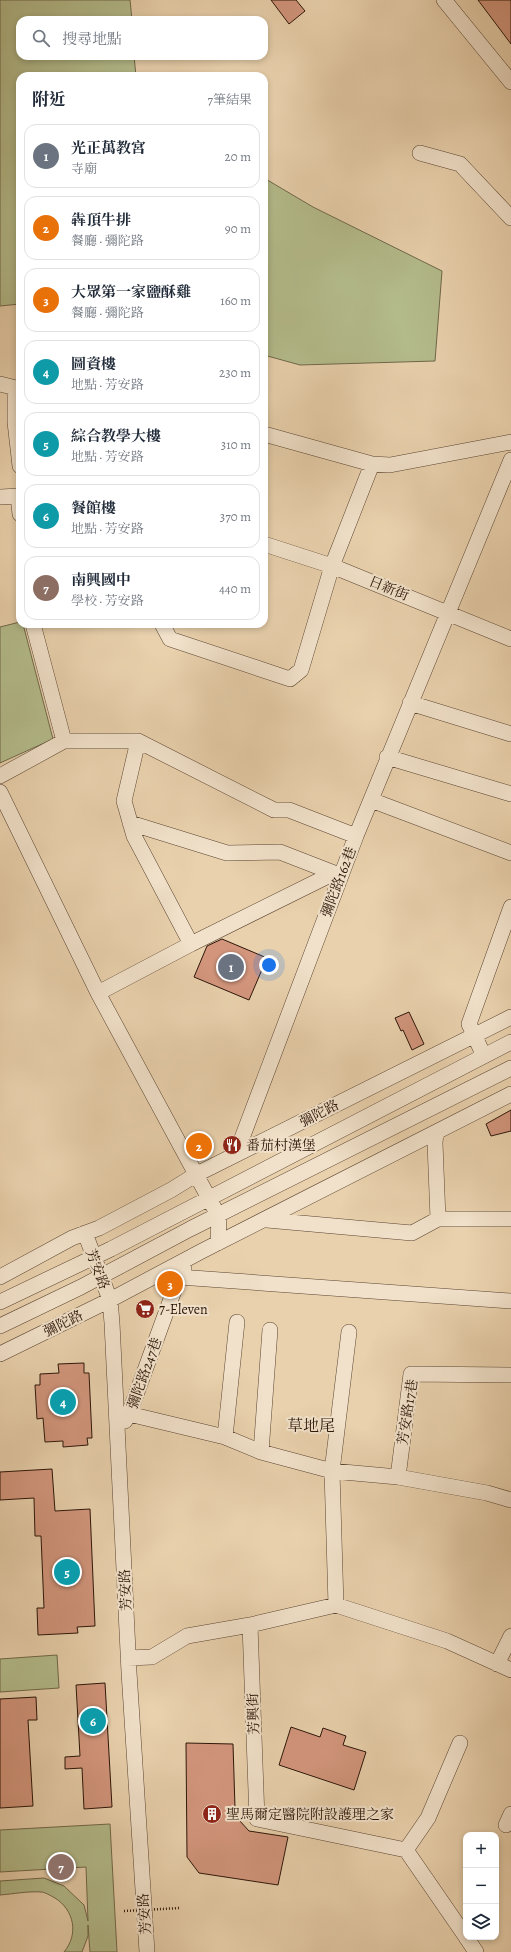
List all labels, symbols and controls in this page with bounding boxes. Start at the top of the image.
search box [16,16,268,60]
icon: search [30,27,52,49]
text: 搜尋地點 [62,29,122,49]
text: 附近 [32,88,66,111]
text: 7筆結果 [208,91,252,108]
text: 光正萬教宮 [71,138,146,158]
text: 1 [44,148,48,165]
text: 20 m [225,148,251,165]
text: 寺廟 [71,160,97,177]
text: 犇頂牛排 [71,210,131,230]
text: 2 [43,220,49,237]
text: 90 m [225,220,251,237]
text: 餐廳 · 彌陀路 [71,232,144,249]
text: 大眾第一家鹽酥雞 [71,282,191,302]
text: 3 [43,292,49,309]
text: 160 m [220,292,251,309]
text: 餐廳 · 彌陀路 [71,304,144,321]
text: 圖資樓 [71,354,116,374]
text: 4 [43,364,49,381]
text: 230 m [219,364,251,381]
text: 地點 · 芳安路 [71,376,144,393]
text: 綜合教學大樓 [71,426,161,446]
text: 5 [43,436,49,453]
text: 310 m [221,436,251,453]
text: 地點 · 芳安路 [71,448,144,465]
text: 餐館樓 [71,498,116,518]
text: 6 [43,508,49,525]
text: 370 m [220,508,251,525]
text: 地點 · 芳安路 [71,520,144,537]
text: 南興國中 [71,570,131,590]
street label: 日新街 [366,572,412,605]
text: 7 [43,580,49,597]
text: 440 m [219,580,251,597]
text: 學校 · 芳安路 [71,592,144,609]
street label: 彌陀路162巷 [316,844,361,920]
pin: 1 [218,952,244,982]
your location [259,955,279,975]
street label: 彌陀路 [296,1095,342,1131]
pin: 2 [186,1131,212,1161]
restaurant icon: 番茄村漢堡 [221,1134,243,1156]
place label: 番茄村漢堡 [246,1136,316,1155]
street label: 芳安路 [81,1246,114,1292]
pin: 3 [157,1269,183,1299]
supermarket icon: 7-Eleven [134,1298,156,1320]
place label: 7-Eleven [159,1300,208,1319]
street label: 彌陀路 [40,1306,86,1341]
street label: 彌陀路247巷 [123,1335,166,1412]
street label: 芳安路17巷 [393,1378,422,1446]
pin: 4 [50,1387,76,1417]
district label: 草地尾 [287,1415,335,1437]
pin: 5 [54,1557,80,1587]
street label: 芳安路 [115,1569,136,1611]
street label: 芳興街 [243,1693,264,1735]
pin: 6 [80,1706,106,1736]
building icon: 聖馬爾定醫院附設護理之家 [201,1803,223,1825]
place label: 聖馬爾定醫院附設護理之家 [226,1805,394,1824]
map controls [463,1832,499,1940]
button: + [463,1832,499,1868]
pin: 7 [48,1852,74,1882]
button: − [463,1868,499,1904]
street label: 芳安路 [134,1892,155,1936]
button: layers [463,1904,499,1940]

